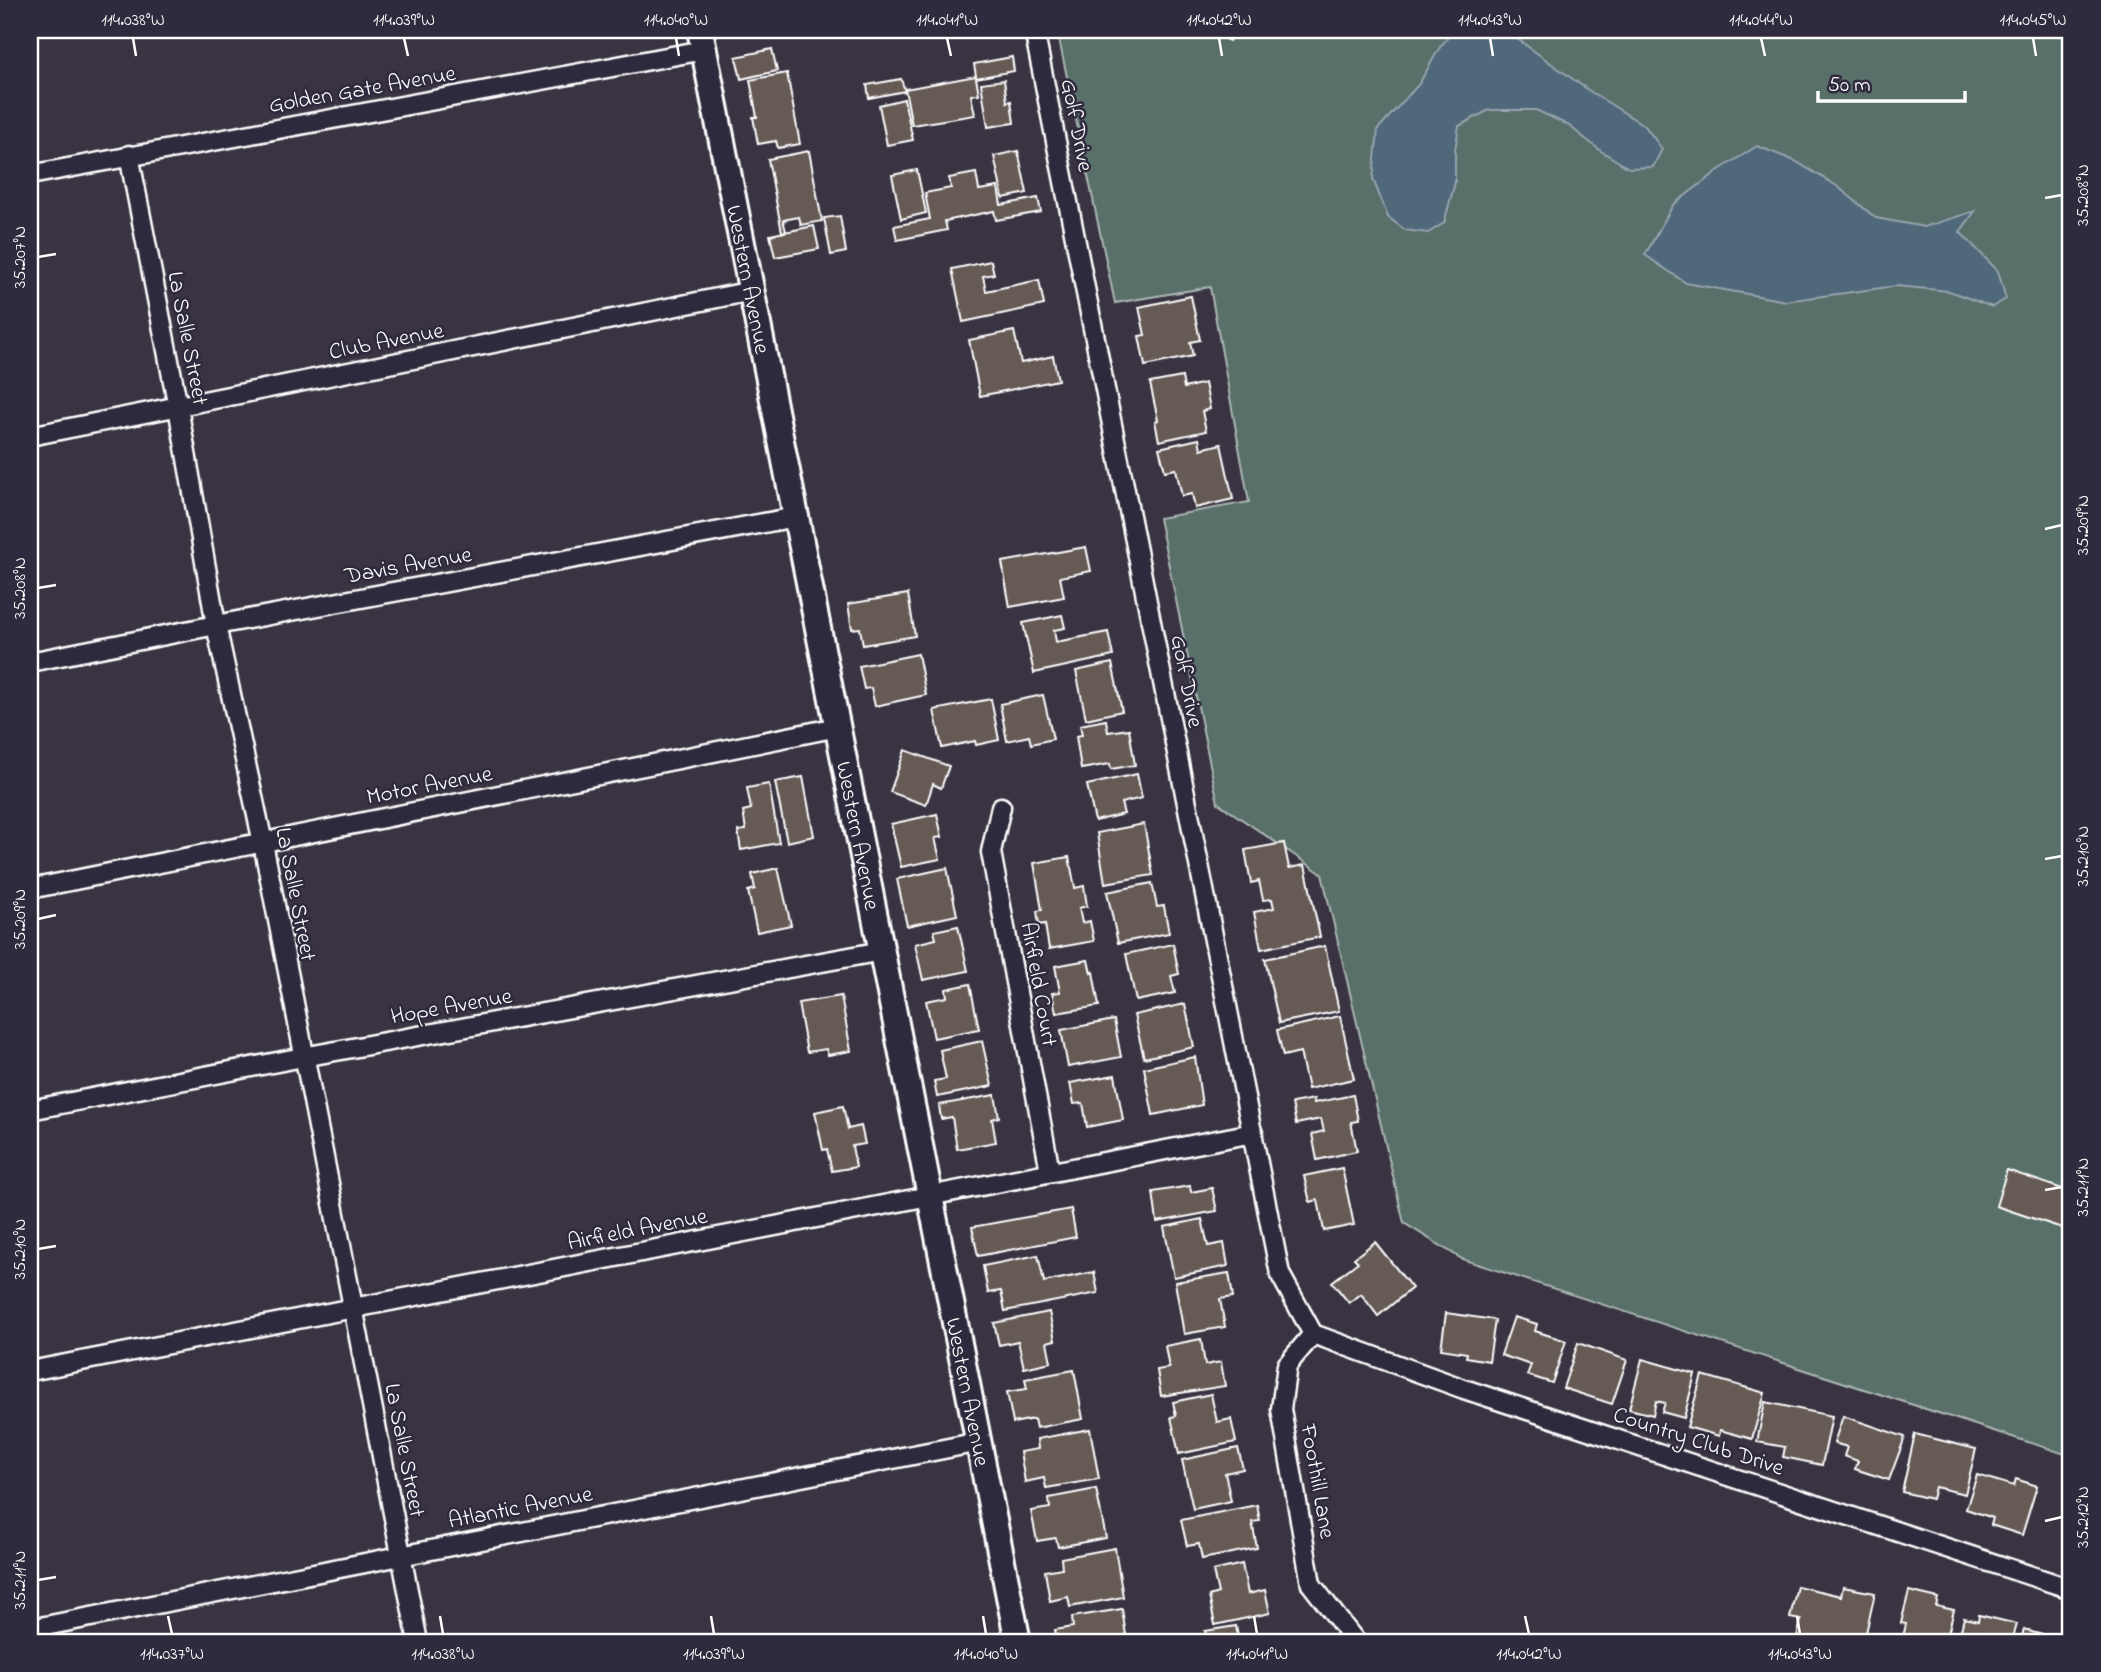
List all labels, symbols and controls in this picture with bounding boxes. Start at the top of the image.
text: 114.038°W [101,8,165,34]
text: 114.039°W [373,8,435,34]
text: 114.040°W [644,8,708,34]
text: 114.041°W [916,8,978,34]
text: 114.042°W [1186,8,1252,34]
text: 114.043°W [1458,8,1522,34]
text: 114.044°W [1729,8,1793,34]
text: 114.045°W [2000,8,2066,34]
street label: Golden Gate Avenue [266,58,459,123]
scale bar [1818,60,1965,104]
text: 50 m [1828,71,1871,101]
street label: Golf Drive [1050,76,1101,175]
text: 35.208°N [2071,164,2097,226]
street label: Western Avenue [716,202,778,358]
text: 35.207°N [8,226,34,288]
street label: La Salle Street [157,269,216,408]
street label: Club Avenue [326,315,447,370]
text: 35.209°N [2071,495,2097,555]
street label: Davis Avenue [341,539,475,594]
text: 35.208°N [8,557,34,619]
street label: Golf Drive [1160,632,1211,731]
street label: Motor Avenue [364,758,496,815]
street label: Western Avenue [826,759,887,914]
street label: La Salle Street [265,825,324,964]
text: 35.210°N [2071,826,2097,886]
text: 35.209°N [8,889,34,949]
street label: Airfield Court [1010,920,1065,1049]
street label: Hope Avenue [388,980,515,1034]
text: 35.211°N [2071,1158,2097,1216]
street label: Airfield Avenue [565,1201,711,1260]
text: 35.210°N [8,1219,34,1279]
street label: Western Avenue [935,1315,997,1470]
street label: La Salle Street [374,1381,433,1520]
street label: Country Club Drive [1608,1399,1789,1488]
street label: Foothill Lane [1290,1421,1343,1542]
street label: Atlantic Avenue [446,1478,596,1539]
text: 35.212°N [2071,1486,2097,1548]
text: 35.211°N [8,1551,34,1609]
text: 114.037°W [140,1642,204,1668]
text: 114.038°W [411,1642,475,1668]
text: 114.039°W [683,1642,745,1668]
text: 114.040°W [954,1642,1018,1668]
text: 114.041°W [1226,1642,1288,1668]
text: 114.042°W [1496,1642,1562,1668]
text: 114.043°W [1768,1642,1832,1668]

